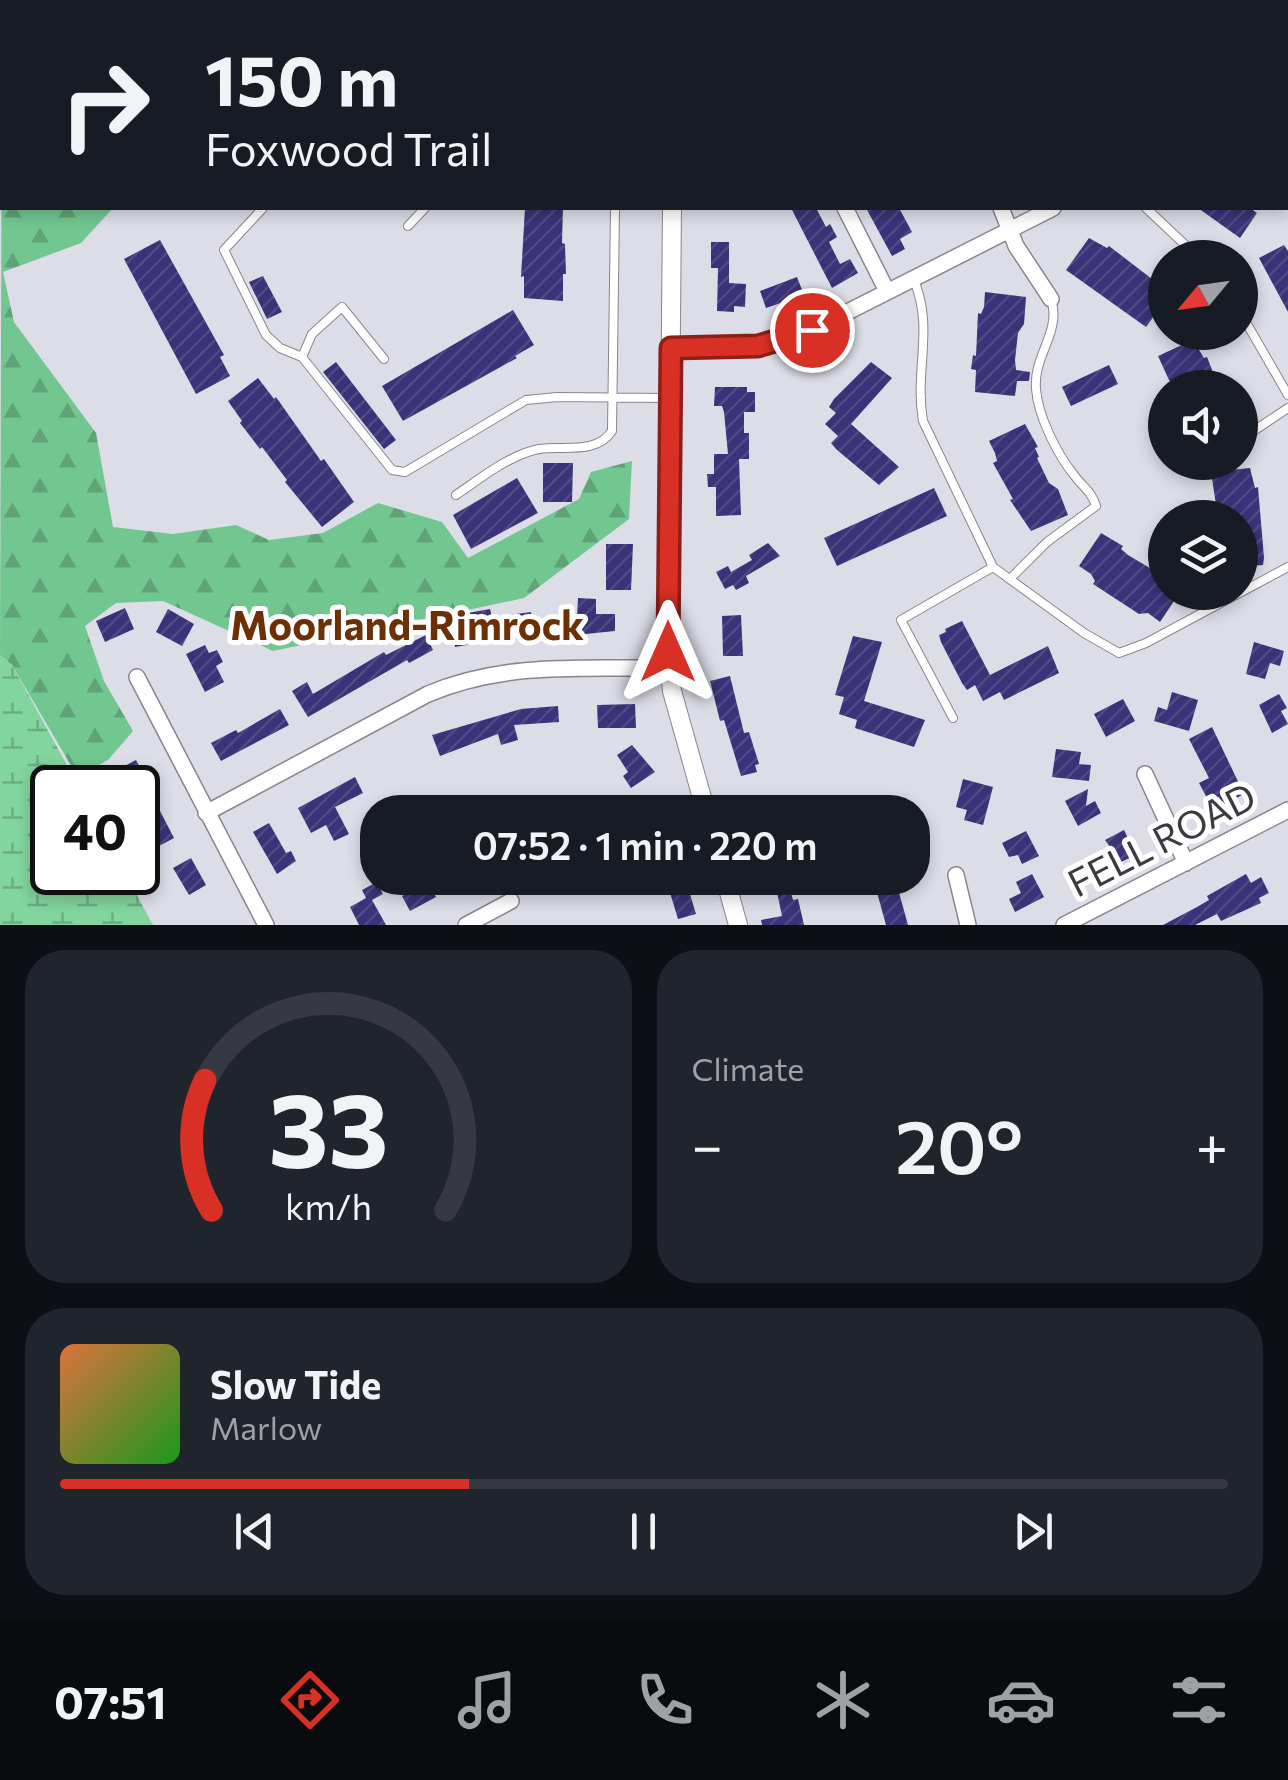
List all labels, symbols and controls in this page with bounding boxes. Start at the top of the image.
text: 150 m [205,35,398,120]
icon: right [40,40,170,170]
text: Foxwood Trail [205,120,492,175]
north arrow [1148,240,1258,350]
map controls [1148,240,1258,610]
pin [770,288,855,373]
icon: arrive [785,303,840,358]
button: sound [1148,370,1258,480]
button: layers [1148,500,1258,610]
district label: Moorland-Rimrock [230,599,584,648]
position arrow [616,600,720,704]
speed limit sign: 40 [30,765,160,895]
street label: FELL ROAD [1059,771,1263,905]
text: 07:52 · 1 min · 220 m [473,821,817,868]
text: Climate [692,1048,804,1088]
text: 33 [268,1062,389,1189]
text: 20° [895,1098,1023,1189]
text: − [692,1110,723,1177]
text: + [1196,1110,1228,1177]
text: km/h [285,1184,372,1227]
text: Slow Tide [210,1360,381,1407]
text: Marlow [210,1407,322,1447]
icon: previous [227,1504,282,1559]
icon: pause [616,1504,671,1559]
icon: next [1006,1504,1061,1559]
icon: directions [275,1665,345,1735]
icon: music [452,1665,522,1735]
icon: phone [630,1665,700,1735]
icon: climate [808,1665,878,1735]
icon: car [986,1665,1056,1735]
icon: filters [1164,1665,1234,1735]
text: 07:51 [54,1673,167,1728]

